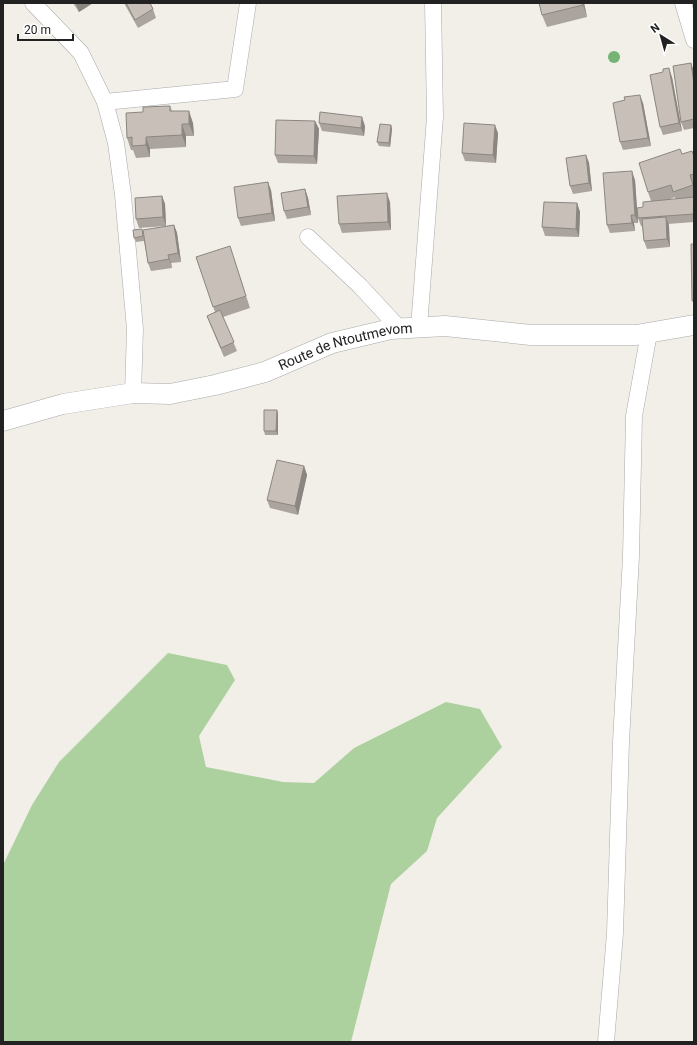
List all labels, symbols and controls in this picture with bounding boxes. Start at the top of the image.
scale bar [18,16,73,42]
north arrow [641,16,681,56]
text: N [648,21,662,36]
text: 20 m [24,23,51,37]
street label: Route de Ntoutmevom [276,320,413,373]

